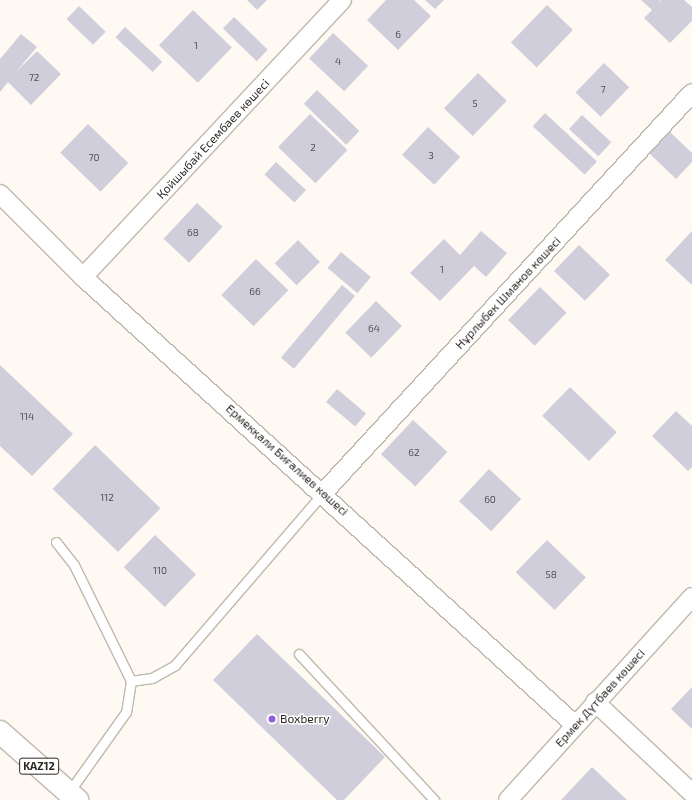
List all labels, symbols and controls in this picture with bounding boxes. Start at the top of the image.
house number: 6 [395,29,401,41]
house number: 1 [194,40,198,52]
house number: 4 [335,56,341,68]
house number: 72 [29,72,39,84]
street label: Қойшыбай Есембаев көшесі [154,76,272,202]
house number: 7 [600,84,606,96]
house number: 5 [472,98,478,110]
house number: 2 [310,142,316,154]
house number: 3 [428,150,434,162]
house number: 70 [88,152,100,164]
house number: 68 [187,227,199,239]
street label: Нұрлыбек Шманов көшесі [452,234,564,352]
house number: 1 [440,264,444,276]
house number: 66 [249,286,261,298]
house number: 64 [368,323,380,335]
street label: Ермекқали Биғалиев көшесі [223,401,351,519]
house number: 114 [20,411,34,423]
house number: 62 [408,447,420,459]
house number: 112 [100,492,114,504]
house number: 60 [484,494,496,506]
house number: 110 [153,565,167,577]
house number: 58 [545,569,557,581]
street label: Ермек Дүтбаев көшесi [552,646,648,750]
place label: Boxberry [280,712,330,726]
marker: Boxberry [267,714,277,724]
road number: KAZ12 [19,757,59,775]

